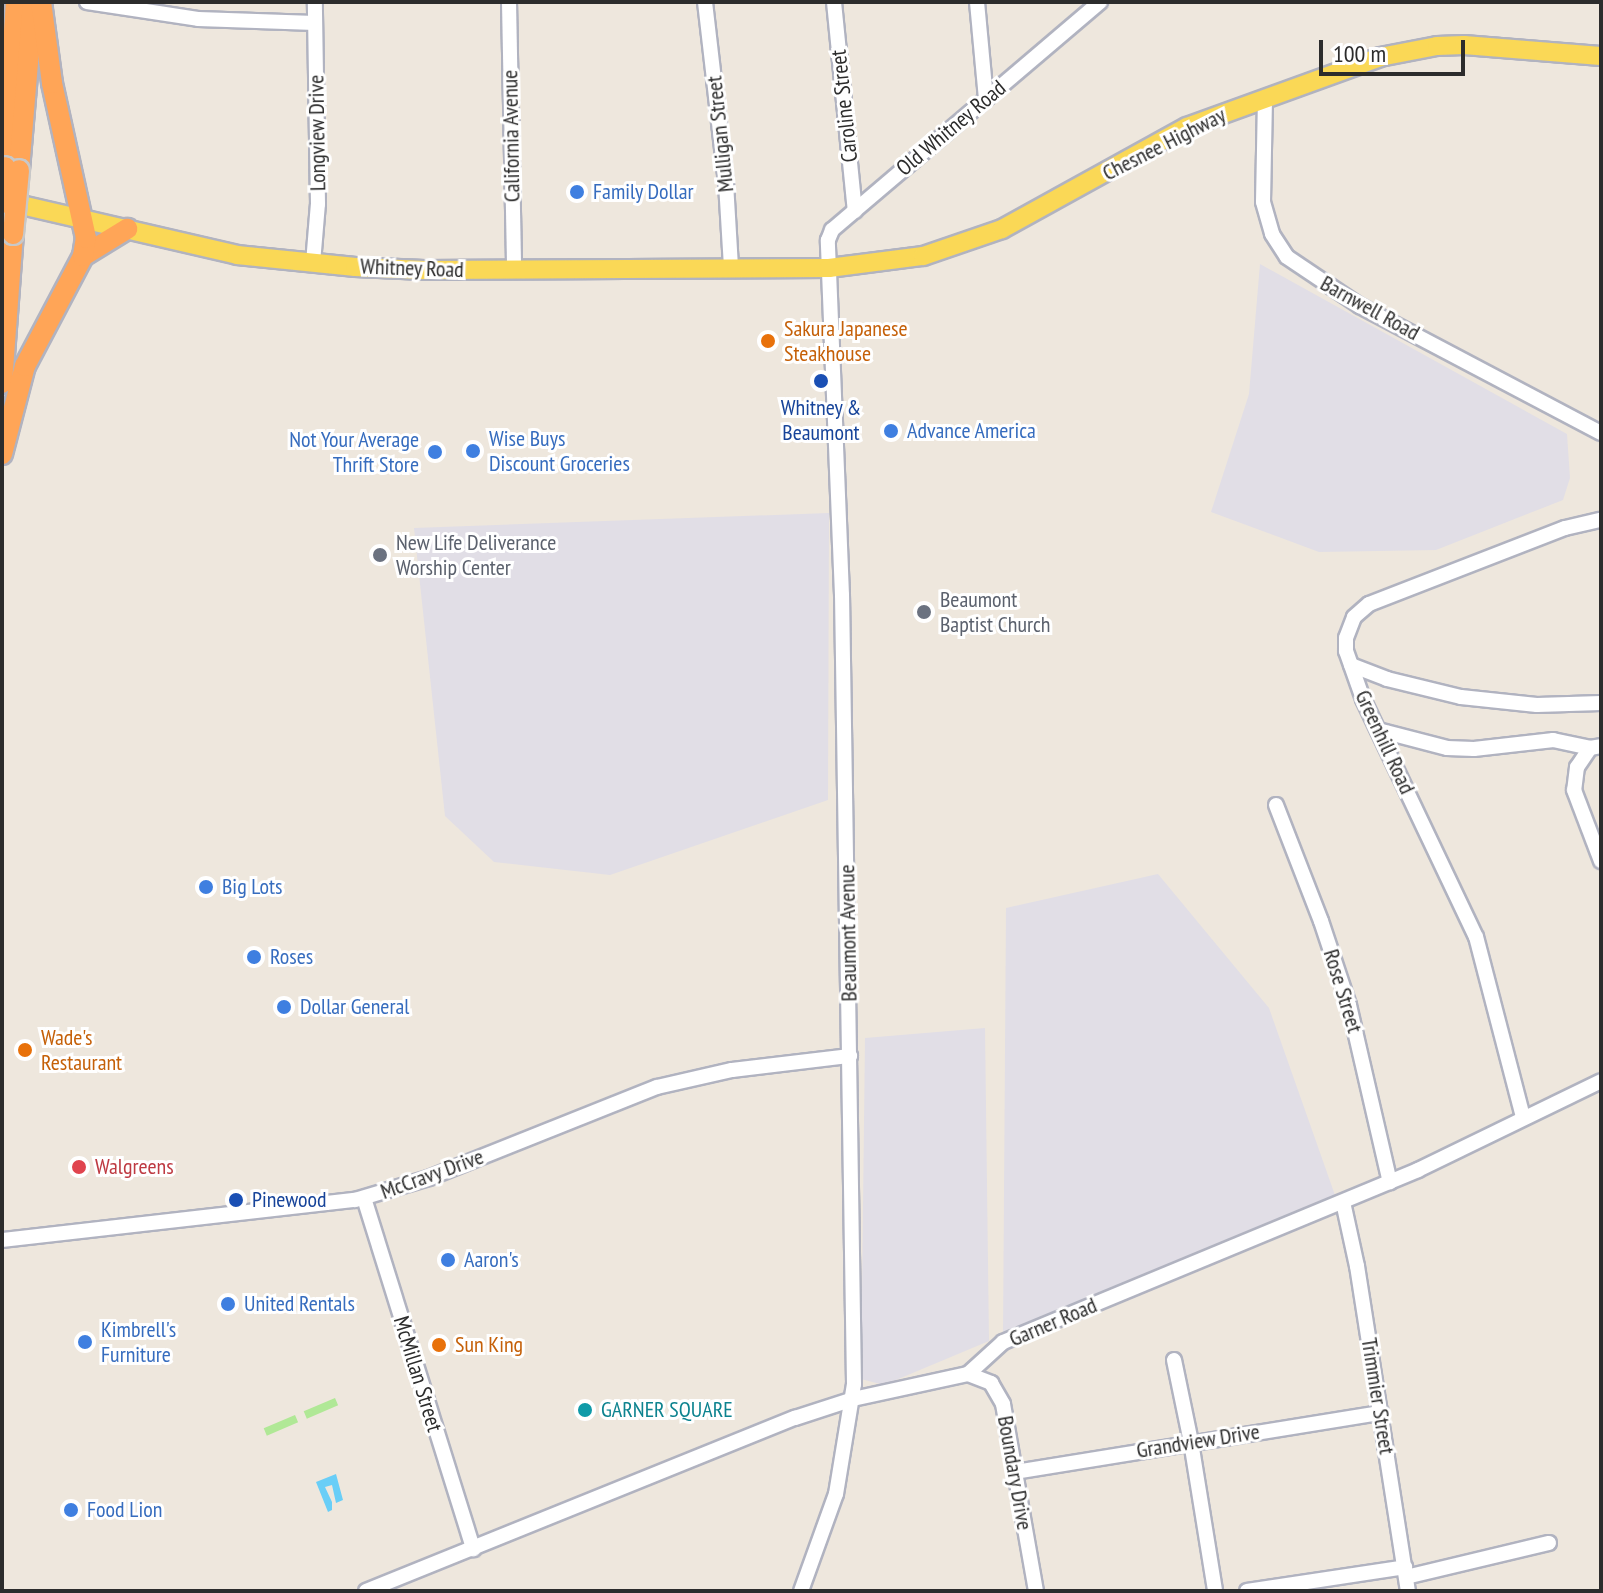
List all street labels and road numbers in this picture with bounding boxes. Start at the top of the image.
street label: Caroline Street [825,48,863,164]
street label: California Avenue [497,69,525,203]
street label: Longview Drive [303,74,331,192]
street label: Old Whitney Road [891,74,1011,182]
street label: Mulligan Street [701,75,739,193]
street label: Chesnee Highway [1098,102,1230,186]
street label: Whitney Road [360,253,464,283]
street label: Barnwell Road [1316,270,1424,346]
street label: Greenhill Road [1349,686,1421,798]
street label: Beaumont Avenue [834,864,862,1002]
street label: Rose Street [1318,946,1368,1036]
street label: McCravy Drive [377,1143,487,1205]
street label: Garner Road [1005,1292,1101,1352]
street label: McMillan Street [388,1313,448,1435]
street label: Trimmier Street [1356,1336,1400,1456]
street label: Boundary Drive [992,1413,1038,1533]
street label: Grandview Drive [1134,1418,1262,1464]

